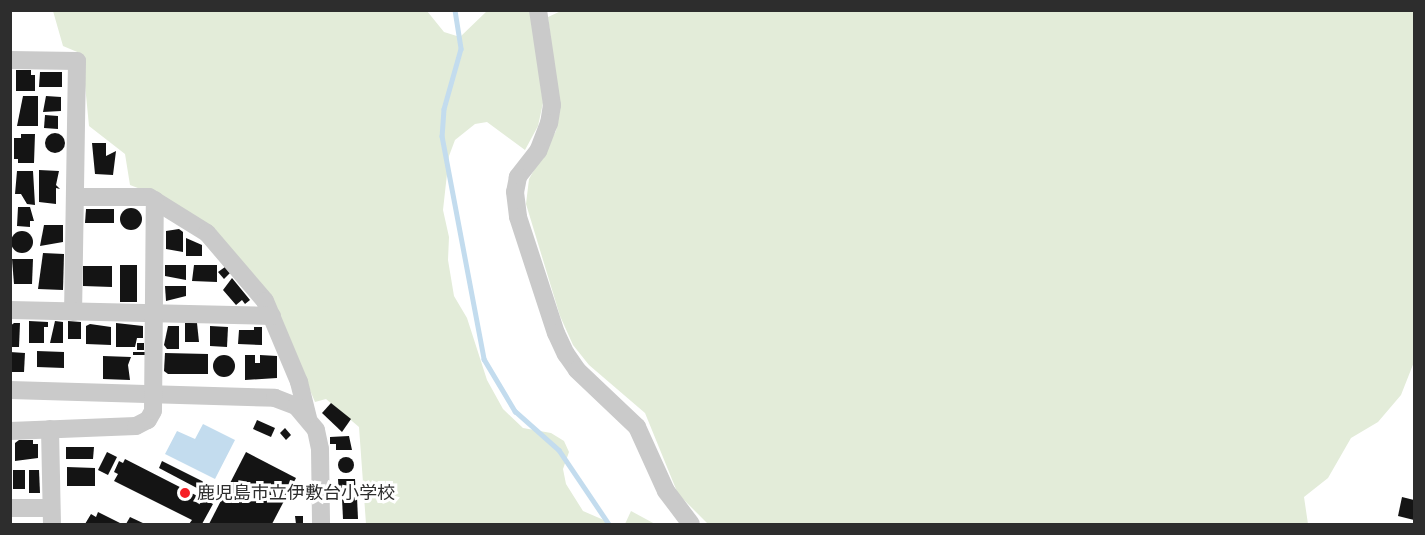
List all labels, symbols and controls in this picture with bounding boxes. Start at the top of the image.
place label: 鹿児島市立伊敷台小学校 [197,482,395,504]
marker: 鹿児島市立伊敷台小学校 [178,486,192,500]

